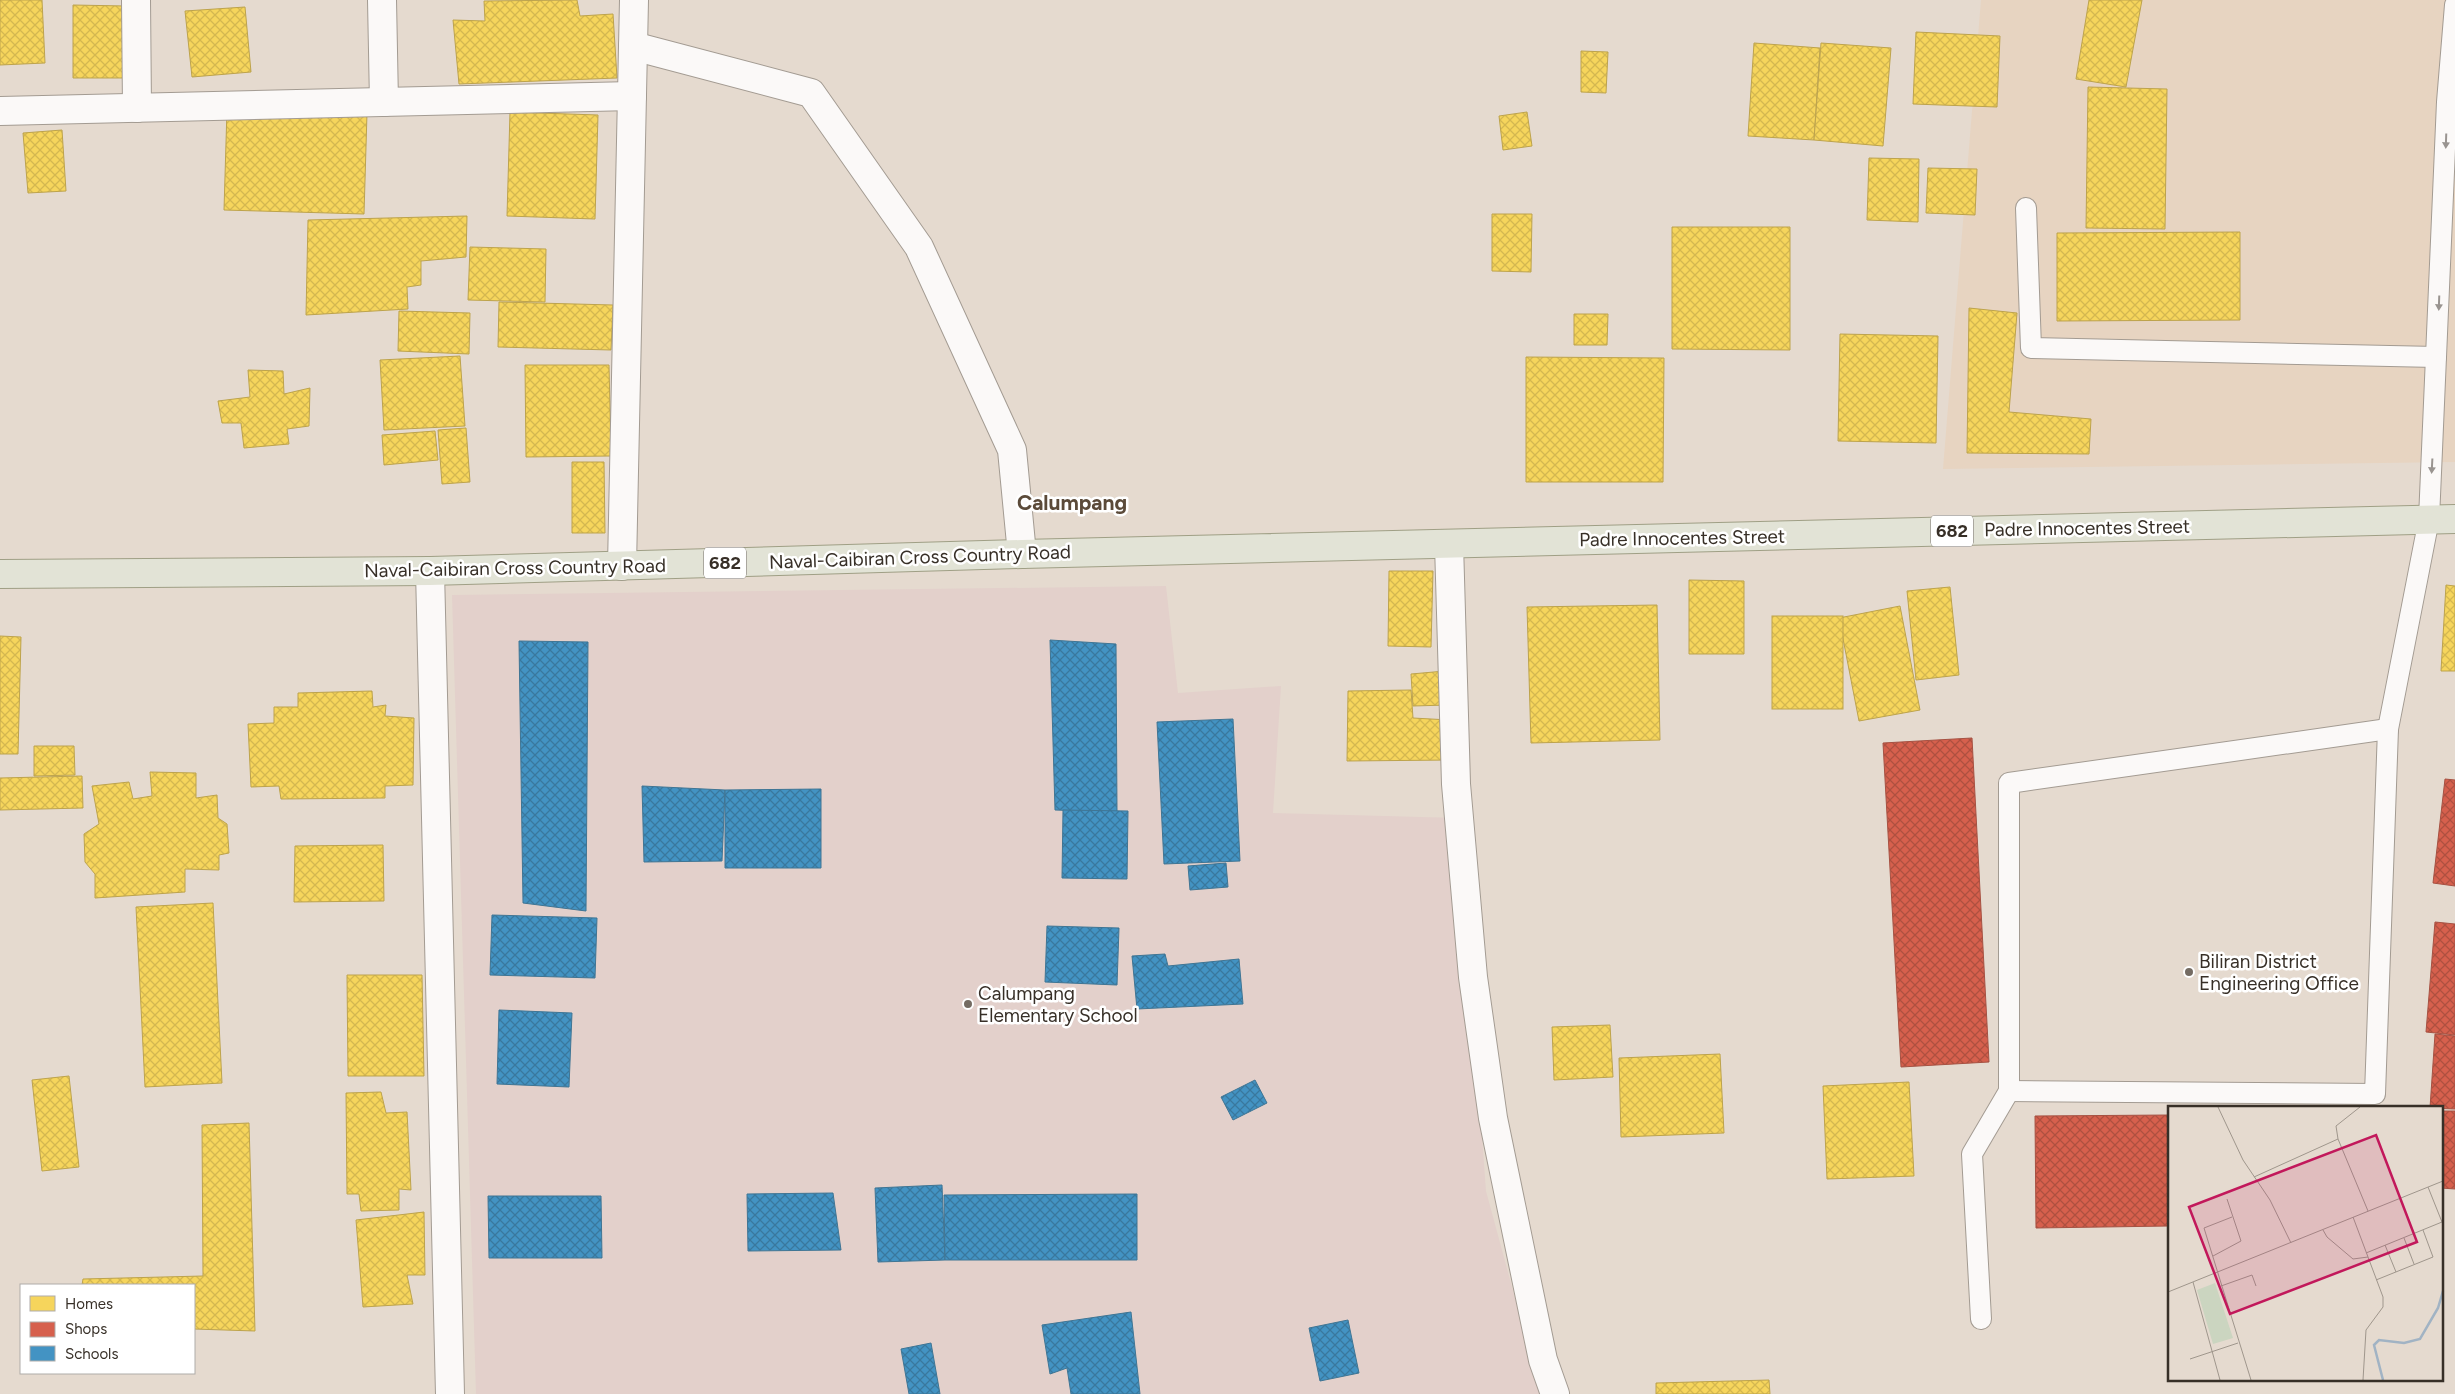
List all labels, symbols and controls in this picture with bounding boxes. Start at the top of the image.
one-way arrow [2441,133,2449,149]
one-way arrow [2434,295,2442,311]
one-way arrow [2427,458,2435,474]
district label: Calumpang [1017,490,1127,515]
street label: Padre Innocentes Street [1984,515,2190,541]
road number: 682 [1931,516,1973,546]
street label: Padre Innocentes Street [1579,525,1785,551]
street label: Naval-Caibiran Cross Country Road [769,540,1071,574]
road number: 682 [704,548,746,578]
street label: Naval-Caibiran Cross Country Road [364,554,666,582]
place label: Biliran District Engineering Office [2199,950,2359,995]
marker: Biliran District Engineering Office [2183,966,2195,978]
place label: Calumpang Elementary School [978,982,1138,1027]
marker: Calumpang Elementary School [962,998,974,1010]
inset map [2168,1106,2442,1382]
legend [20,1284,195,1374]
text: Homes [65,1295,113,1313]
text: Shops [65,1320,107,1338]
text: Schools [65,1345,118,1363]

